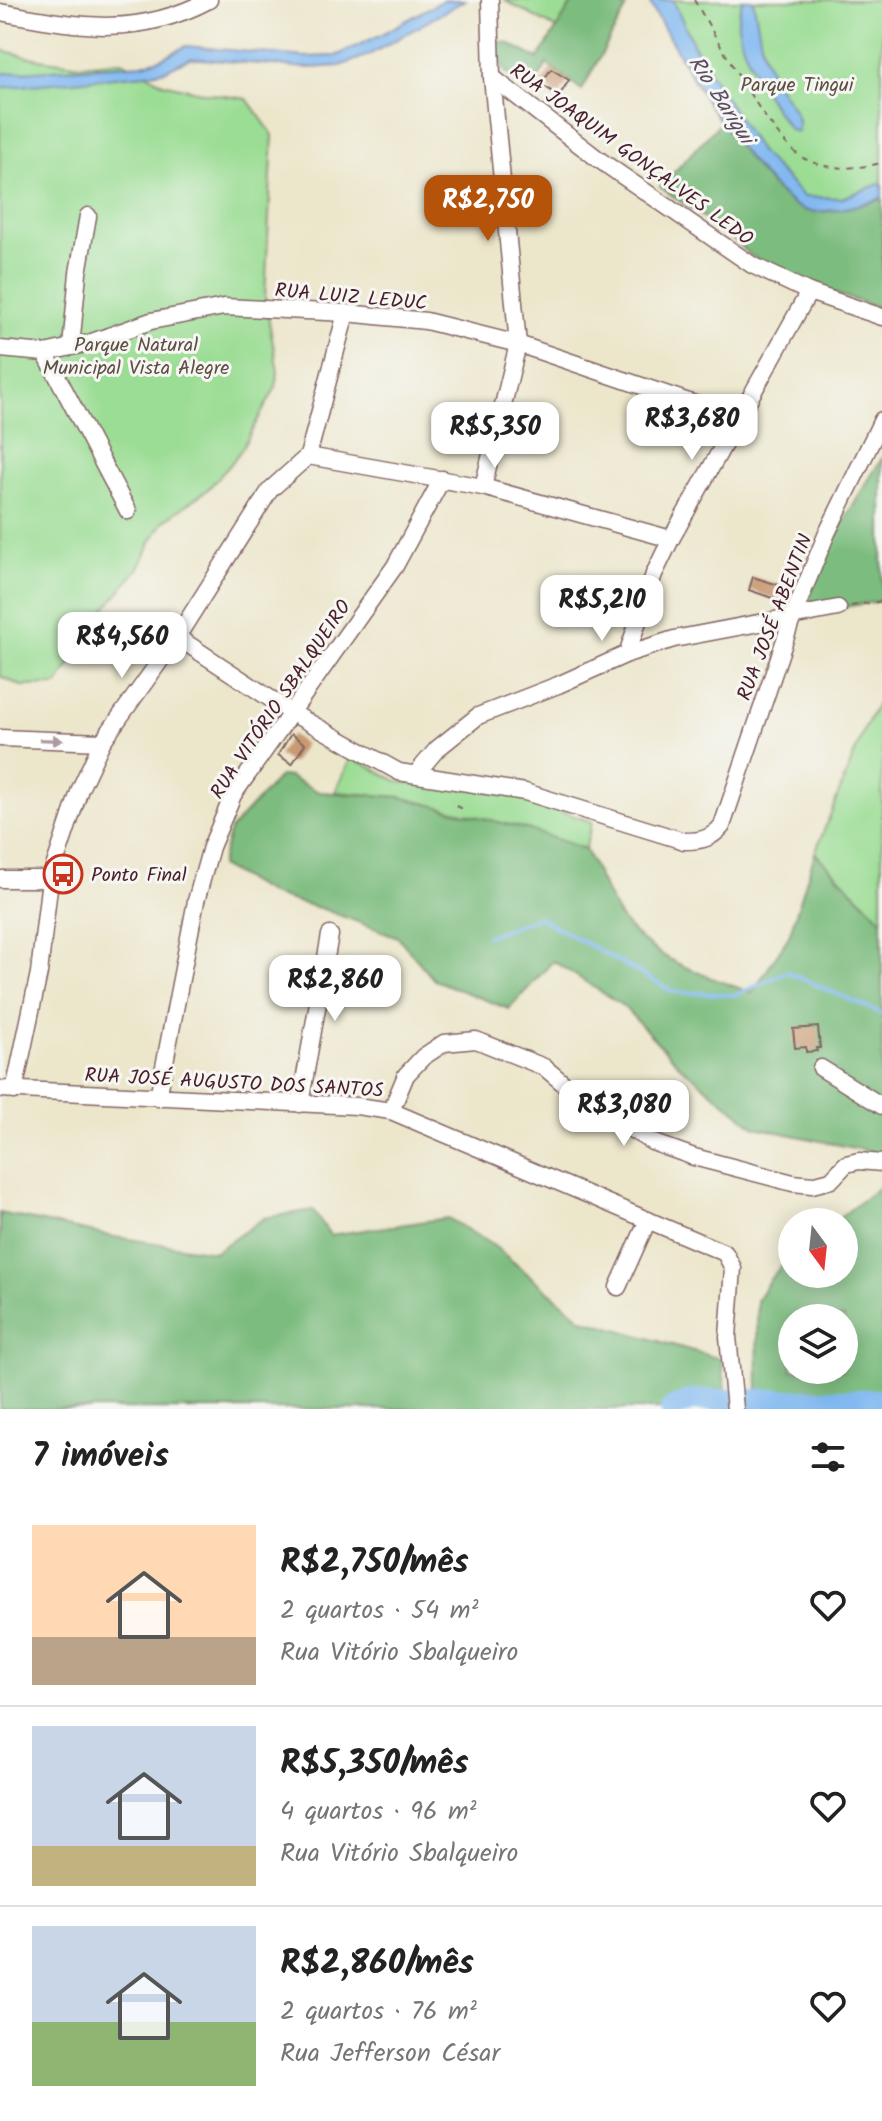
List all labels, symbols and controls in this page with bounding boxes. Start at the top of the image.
water label: Rio Barigui [678,49,764,156]
street label: RUA JOAQUIM GONÇALVES LEDO [502,56,759,255]
park label: Parque Tingui [741,70,855,102]
pin: R$2,750 [414,175,562,243]
text: R$2,750 [442,180,534,222]
street label: RUA LUIZ LEDUC [273,275,428,321]
park label: Parque Natural Municipal Vista Alegre [43,330,229,385]
pin: R$3,680 [618,394,766,462]
text: R$3,680 [645,399,739,441]
pin: R$5,350 [421,402,569,470]
text: R$5,350 [449,407,541,449]
street label: RUA JOSÉ ABENTIN [729,530,822,706]
pin: R$5,210 [528,575,676,643]
text: R$5,210 [558,580,646,622]
street label: RUA VITÓRIO SBALQUEIRO [203,594,361,806]
pin: R$4,560 [48,612,196,680]
text: R$4,560 [76,617,168,659]
one-way arrow [39,734,64,747]
bus stop icon: Ponto Final [42,853,84,895]
place label: Ponto Final [91,860,187,892]
pin: R$2,860 [261,955,409,1023]
text: R$2,860 [287,960,383,1002]
street label: RUA JOSÉ AUGUSTO DOS SANTOS [84,1060,385,1108]
pin: R$3,080 [550,1080,698,1148]
text: R$3,080 [577,1085,671,1127]
north arrow [778,1208,858,1288]
map controls [778,1208,858,1384]
button: layers [778,1304,858,1384]
text: 7 imóveis [32,1430,169,1484]
icon: filters [806,1435,850,1479]
text: R$2,750/mês [280,1536,469,1590]
icon: home [96,1557,192,1653]
icon: heart [806,1583,850,1627]
text: 2 quartos · 54 m² [280,1590,479,1632]
text: Rua Vitório Sbalqueiro [280,1632,518,1674]
text: R$5,350/mês [280,1737,469,1791]
icon: home [96,1758,192,1854]
icon: heart [806,1784,850,1828]
text: 4 quartos · 96 m² [280,1791,477,1833]
text: Rua Vitório Sbalqueiro [280,1833,518,1875]
text: R$2,860/mês [280,1937,474,1991]
icon: home [96,1958,192,2054]
icon: heart [806,1984,850,2028]
text: 2 quartos · 76 m² [280,1991,477,2033]
text: Rua Jefferson César [280,2033,500,2075]

